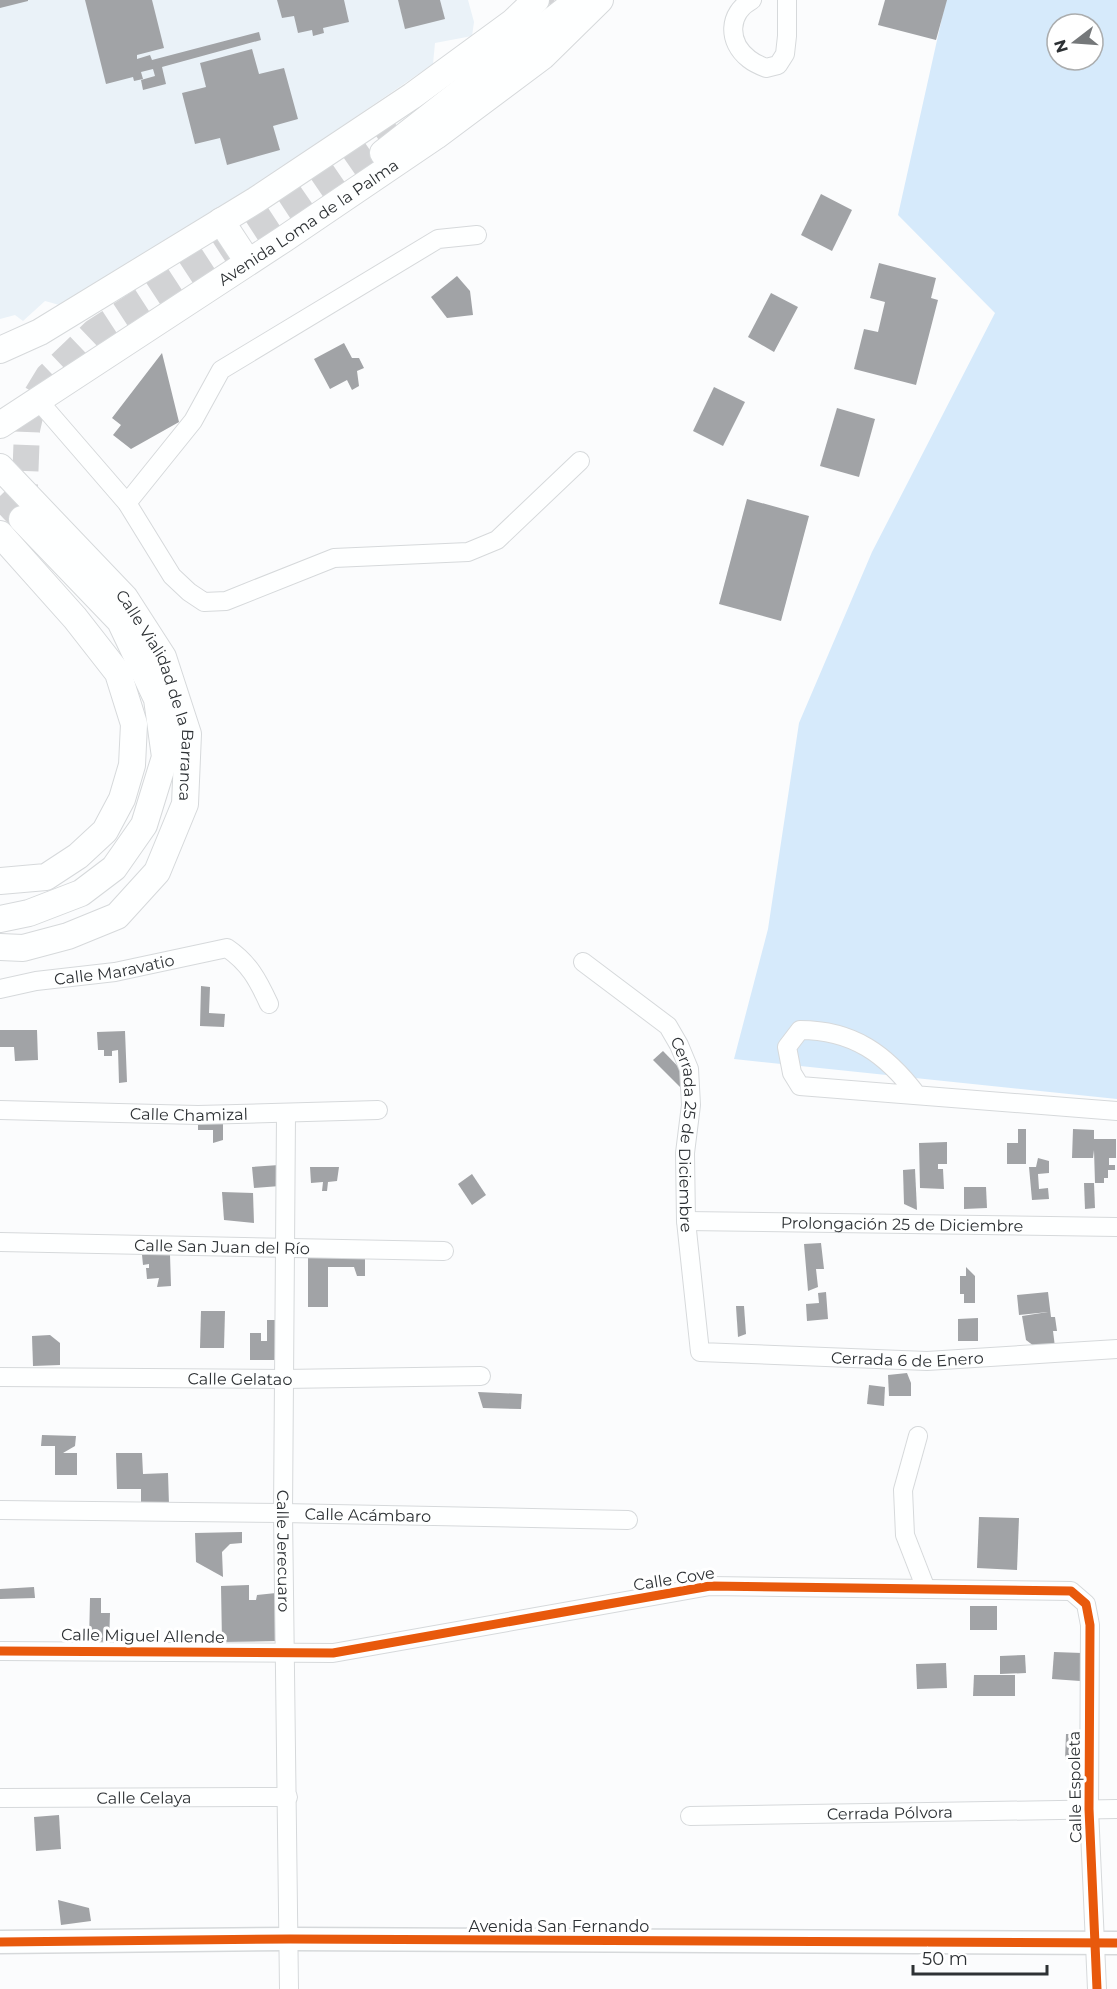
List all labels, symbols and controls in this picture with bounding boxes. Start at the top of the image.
north arrow [1045,12,1105,72]
text: N [1050,37,1072,55]
street label: Avenida Loma de la Palma [214,155,402,289]
street label: Calle Vialidad de la Barranca [112,585,198,802]
street label: Calle Maravatio [53,950,176,988]
street label: Cerrada 25 de Diciembre [667,1033,701,1233]
street label: Calle Chamizal [130,1104,248,1125]
street label: Prolongación 25 de Diciembre [781,1213,1023,1235]
street label: Calle San Juan del Río [134,1235,310,1258]
street label: Cerrada 6 de Enero [831,1348,984,1371]
street label: Calle Gelatao [188,1369,292,1389]
street label: Calle Jerecuaro [273,1490,294,1612]
street label: Calle Acámbaro [305,1504,431,1526]
street label: Calle Cove [632,1563,716,1595]
street label: Calle Miguel Allende [61,1625,225,1647]
street label: Calle Espoleta [1065,1731,1085,1843]
street label: Calle Celaya [96,1788,192,1807]
street label: Cerrada Pólvora [827,1802,953,1823]
street label: Avenida San Fernando [469,1917,649,1936]
scale bar [913,1938,1046,1976]
text: 50 m [922,1948,968,1970]

